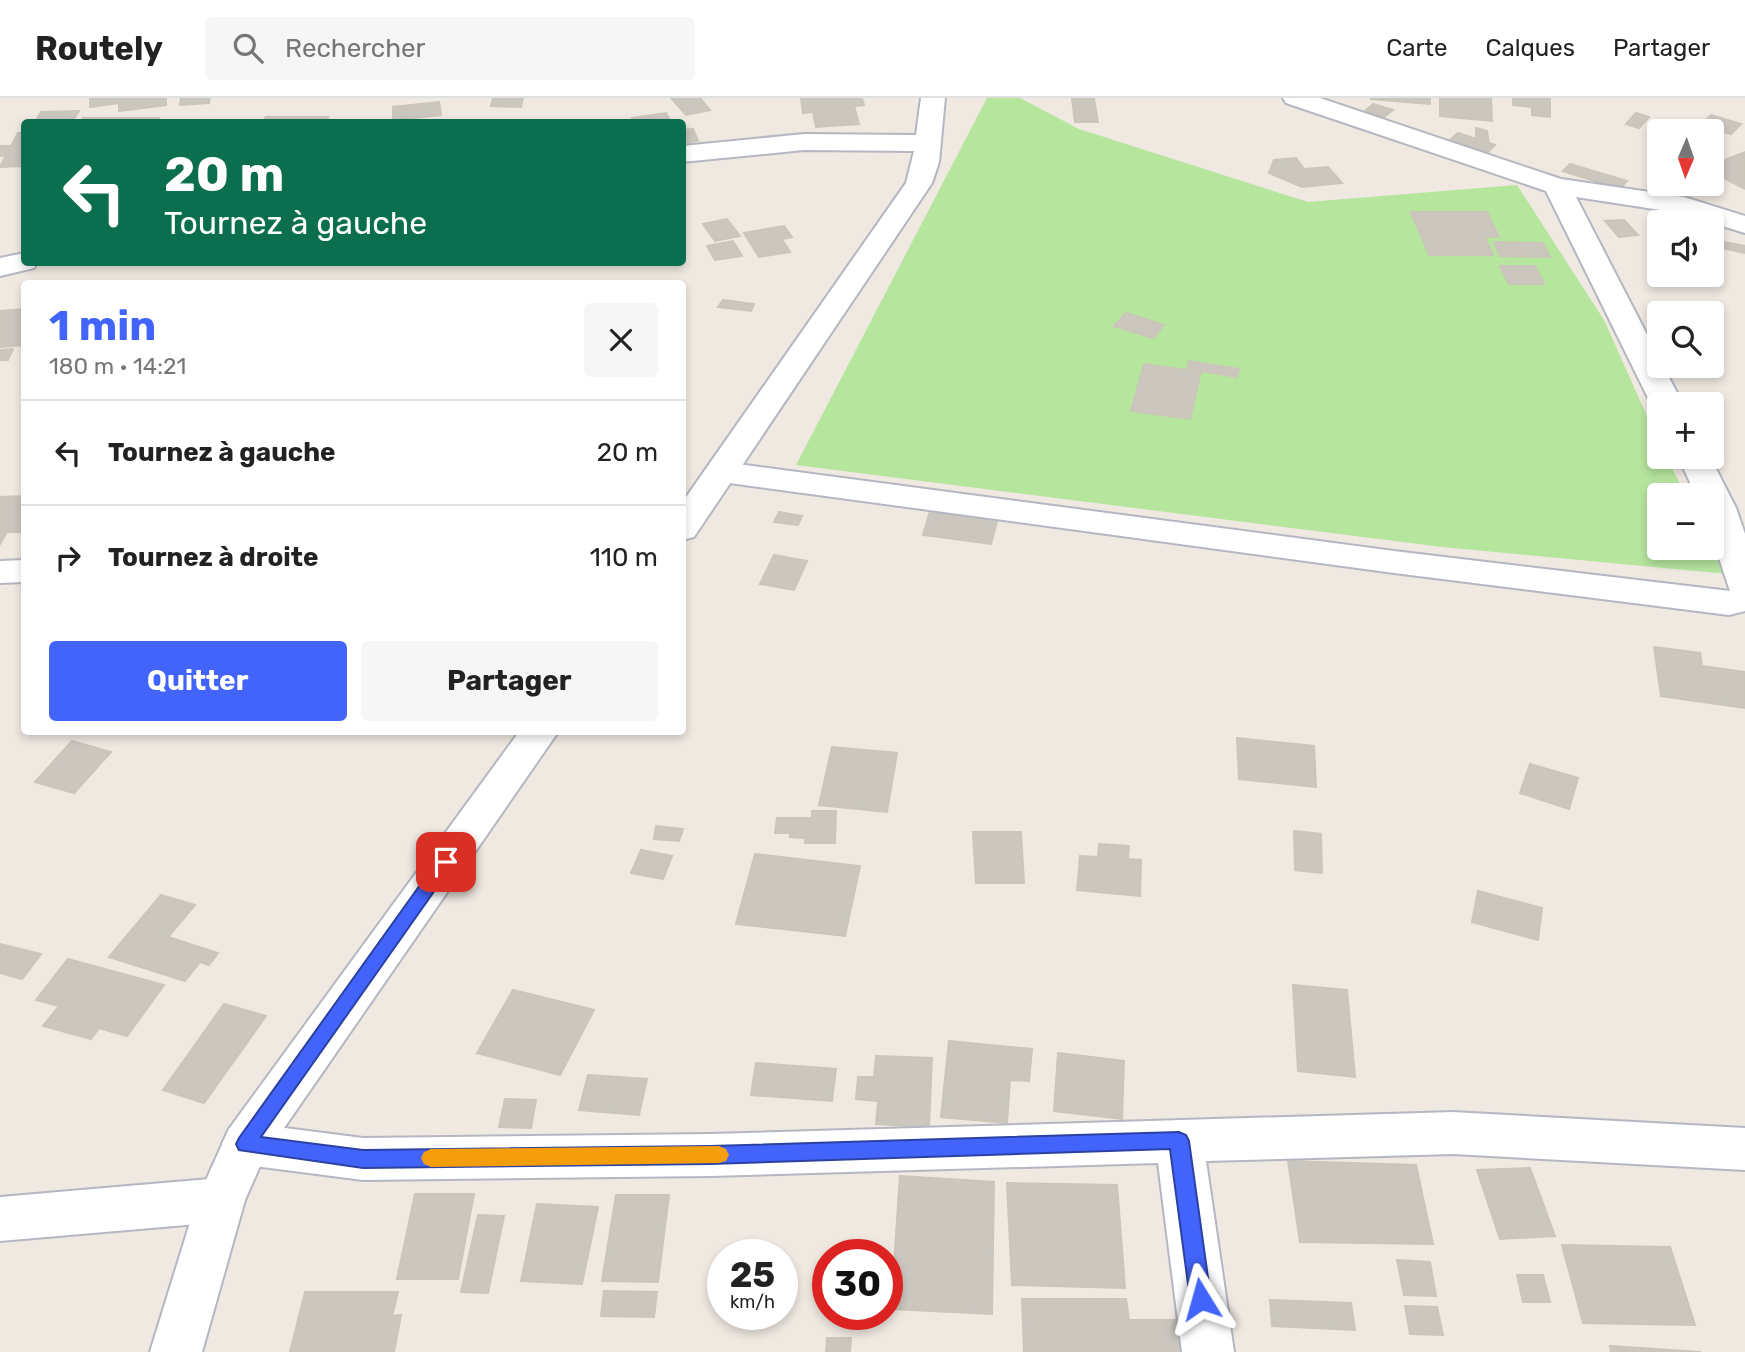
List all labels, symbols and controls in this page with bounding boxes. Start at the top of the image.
search box [205,17,695,80]
text: Routely [35,29,163,68]
icon: search [229,29,267,67]
text: Rechercher [285,33,426,64]
text: Carte [1386,34,1447,62]
text: Calques [1485,34,1575,62]
text: Partager [1613,34,1710,62]
north arrow [1647,119,1724,196]
map controls [1647,119,1724,560]
text: 20 m [164,145,285,203]
icon: left [49,147,140,238]
text: Tournez à gauche [164,204,427,242]
button: sound [1647,210,1724,287]
text: 1 min [49,301,156,351]
button: search [1647,301,1724,378]
button: close [584,303,658,377]
text: 180 m · 14:21 [49,352,186,380]
button: + [1647,392,1724,469]
icon: left [49,434,87,472]
text: Tournez à gauche [108,437,336,468]
text: 20 m [597,437,658,468]
button: − [1647,483,1724,560]
icon: right [49,539,87,577]
text: Tournez à droite [108,542,318,573]
text: 110 m [590,542,658,573]
button: Quitter [49,641,347,721]
button: Partager [361,641,658,721]
pin [416,832,476,892]
icon: arrive [427,843,465,881]
speed limit sign: 30 [812,1239,903,1330]
text: 25 [730,1254,775,1296]
position arrow [1164,1262,1238,1336]
text: km/h [730,1291,775,1313]

